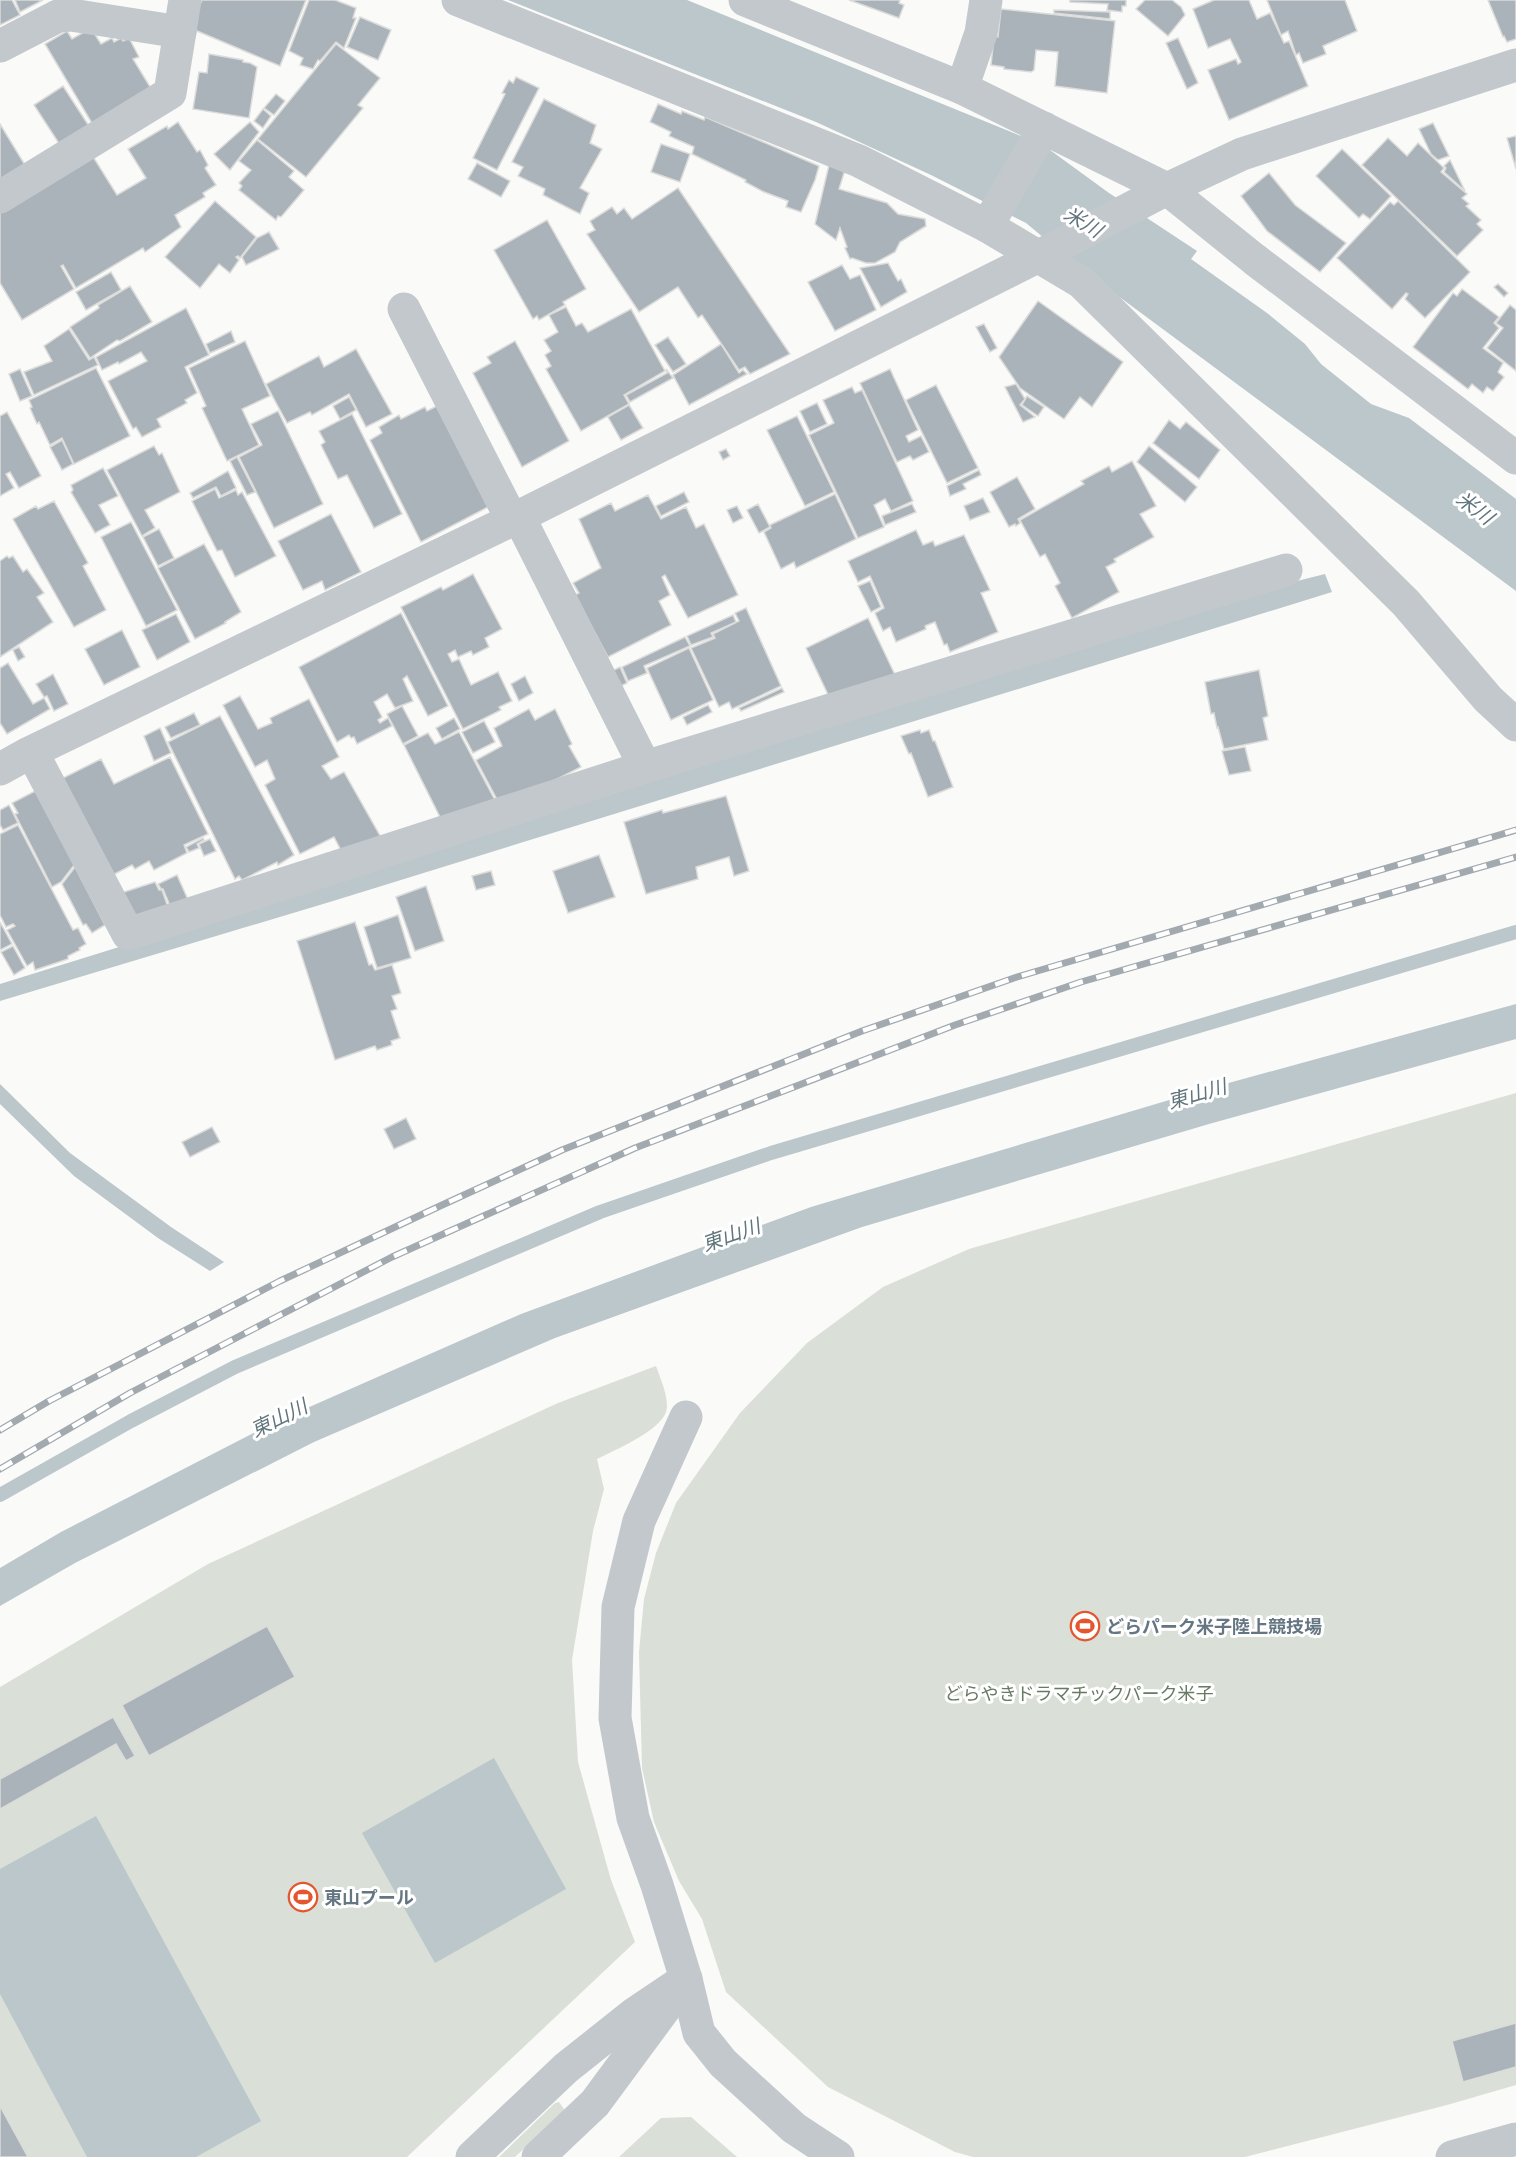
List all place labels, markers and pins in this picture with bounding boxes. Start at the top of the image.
sports icon: どらパーク米子陸上競技場 [1069,1610,1101,1642]
place label: どらパーク米子陸上競技場 [1106,1615,1322,1638]
sports icon: 東山プール [287,1881,319,1913]
place label: 東山プール [324,1886,414,1909]

